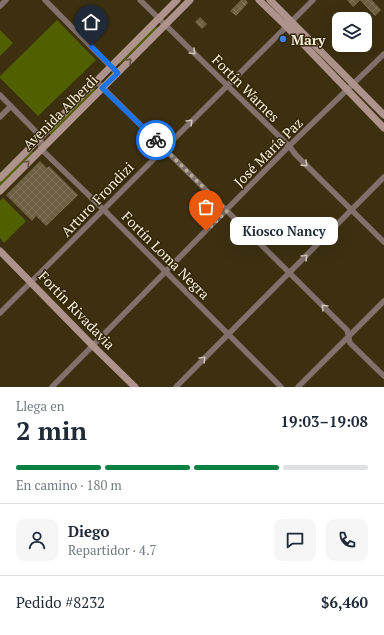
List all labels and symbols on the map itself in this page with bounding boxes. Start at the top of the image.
pin [74,5,108,46]
place label: Mary [291,30,326,49]
marker: Mary [278,34,288,44]
one-way arrow [188,47,196,55]
street label: Fortín Warnes [208,50,284,126]
one-way arrow [124,58,132,66]
street label: Avenida Alberdi [18,70,102,154]
street label: José María Paz [229,113,307,191]
one-way arrow [185,119,193,127]
courier [136,120,176,160]
street label: Arturo Frondizi [57,158,137,240]
one-way arrow [300,159,308,167]
one-way arrow [23,160,30,168]
pin [189,190,223,231]
street label: Fortín Loma Negra [118,207,214,303]
callout: Kiosco Nancy [230,217,338,245]
one-way arrow [300,254,308,262]
street label: Fortín Rivadavia [35,267,119,353]
one-way arrow [321,304,329,312]
one-way arrow [198,356,206,364]

